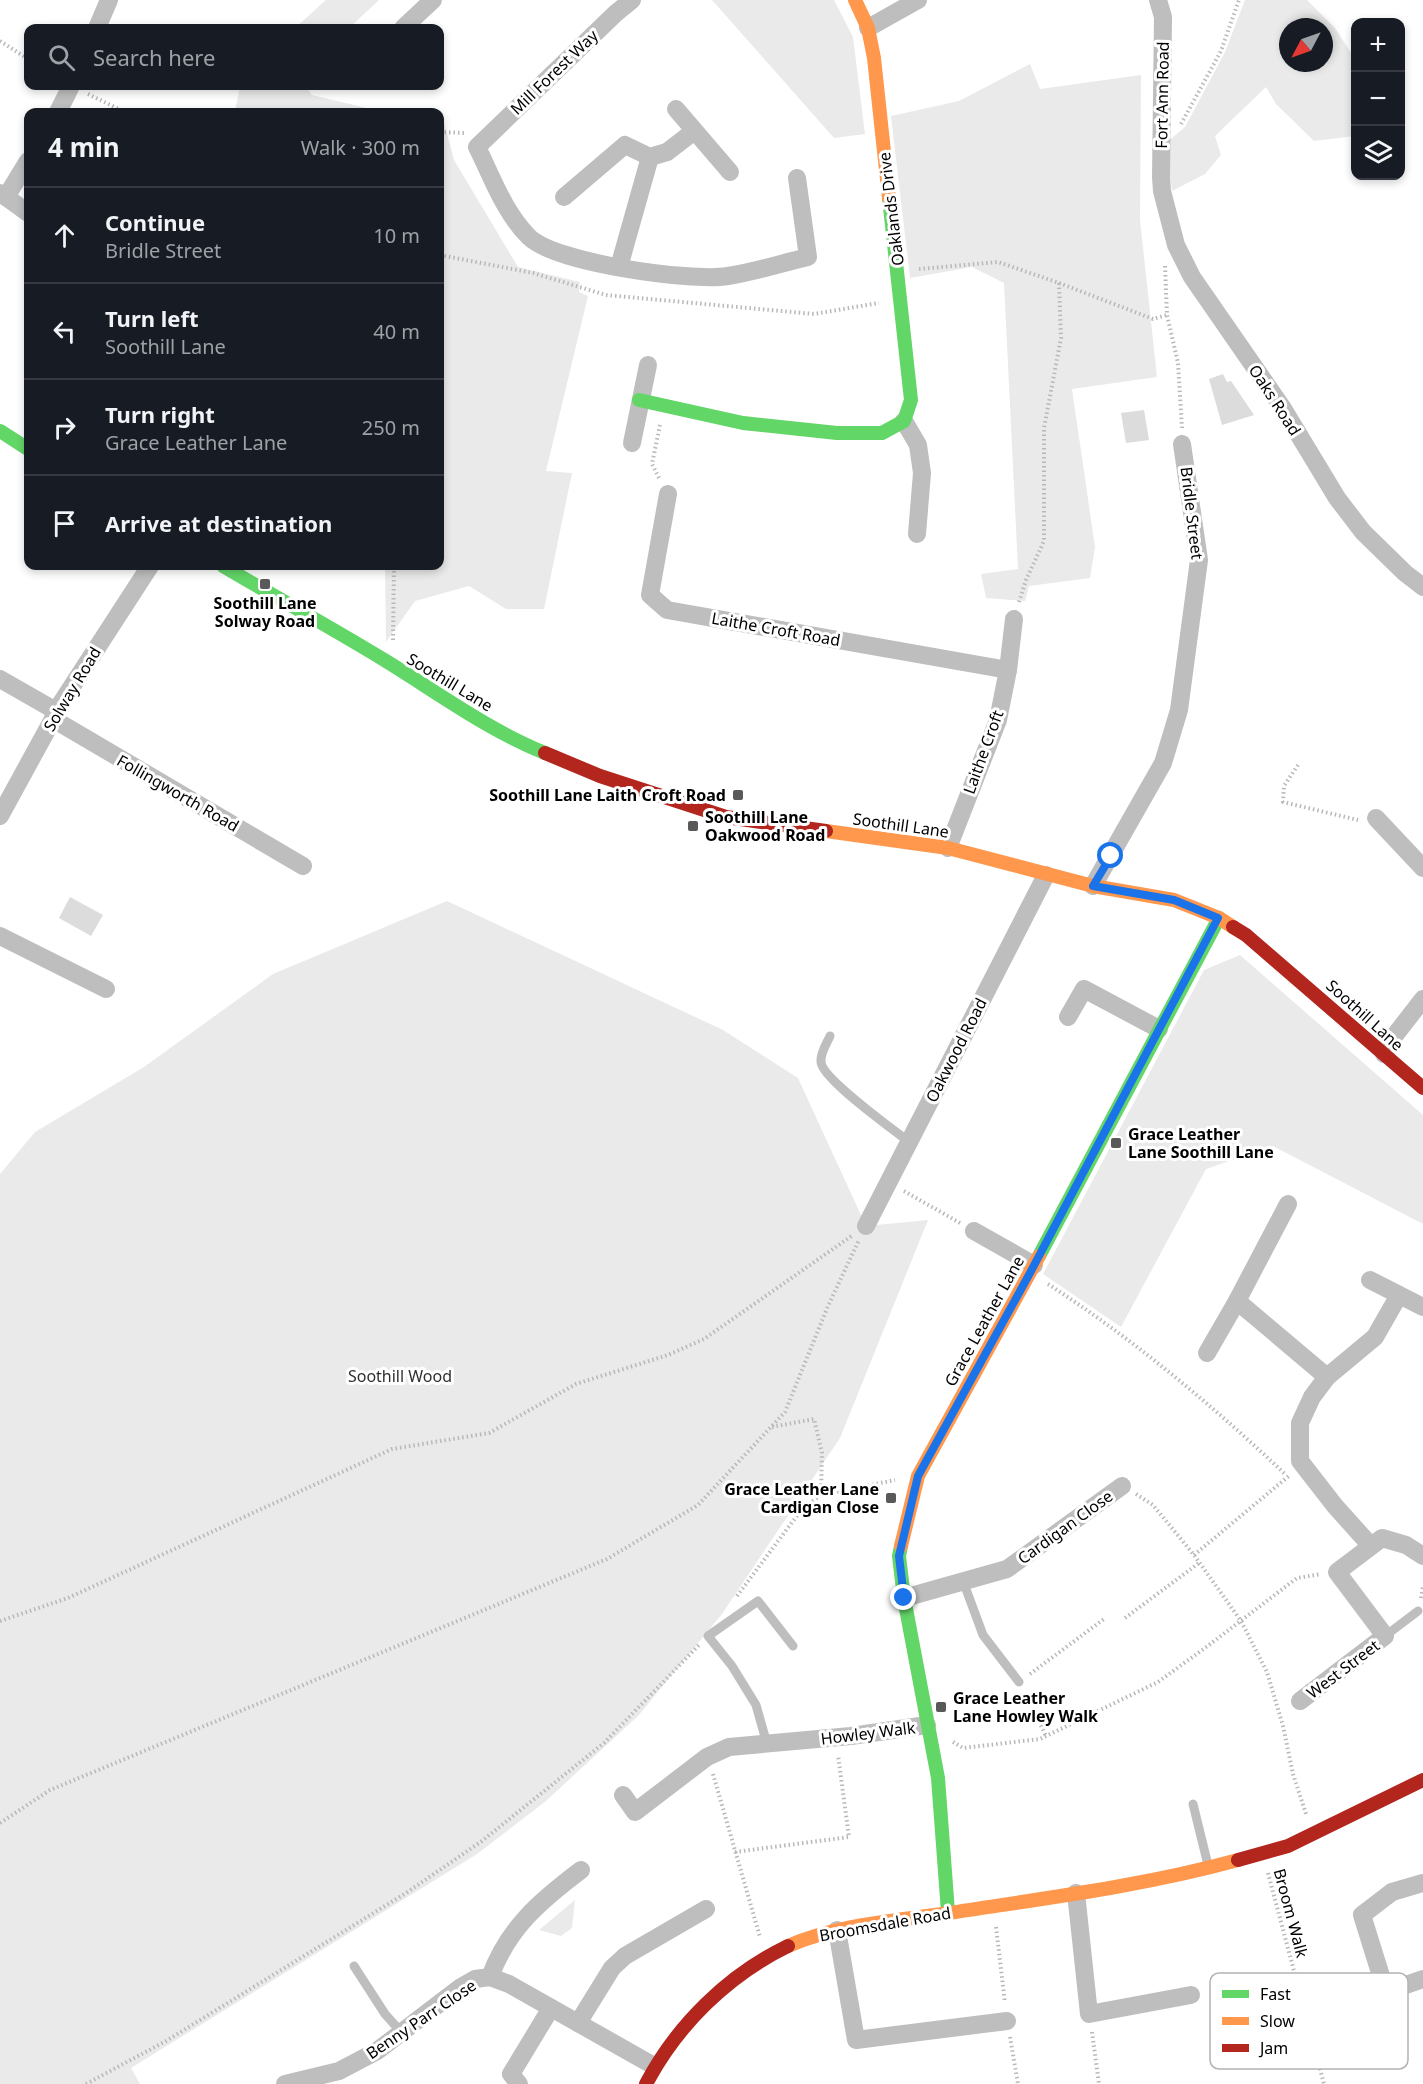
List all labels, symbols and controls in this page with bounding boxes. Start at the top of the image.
north arrow [1279,18,1333,72]
map controls [1351,18,1405,180]
button: + [1351,18,1405,72]
search box [24,24,444,90]
street label: Mill Forest Way [505,24,603,119]
icon: search [45,41,78,74]
street label: Fort Ann Road [1150,41,1174,149]
text: Search here [93,42,215,72]
button: − [1351,72,1405,126]
button: layers [1351,126,1405,180]
text: 4 min [48,129,120,165]
text: Walk · 300 m [301,134,420,161]
street label: Oaklands Drive [873,151,909,267]
text: Continue [105,207,205,237]
icon: ahead [48,219,81,252]
text: 10 m [373,222,420,249]
text: Bridle Street [105,237,221,264]
text: Turn left [105,303,199,333]
icon: left [48,315,81,348]
text: 40 m [373,318,420,345]
text: Soothill Lane [105,333,226,360]
street label: Oaks Road [1244,360,1306,440]
text: Turn right [105,399,215,429]
icon: right [48,411,81,444]
text: 250 m [362,414,420,441]
text: Grace Leather Lane [105,429,287,456]
street label: Bridle Street [1175,466,1209,561]
icon: arrive [48,507,81,540]
text: Arrive at destination [105,508,332,538]
marker: Soothill Lane Solway Road [258,577,272,591]
place label: Soothill Lane Solway Road [213,592,317,632]
street label: Laithe Croft Road [710,607,842,651]
street label: Solway Road [38,643,106,735]
street label: Soothill Lane [403,648,497,716]
street label: Laithe Croft [958,707,1008,797]
street label: Follingworth Road [113,749,243,837]
place label: Soothill Lane Laith Croft Road [489,784,726,806]
marker: Soothill Lane Laith Croft Road [731,788,745,802]
place label: Soothill Lane Oakwood Road [705,806,825,846]
street label: Soothill Lane [852,807,950,843]
marker: Soothill Lane Oakwood Road [686,819,700,833]
route start [1097,842,1123,868]
street label: Soothill Lane [1322,974,1408,1056]
street label: Oakwood Road [920,994,992,1106]
place label: Grace Leather Lane Soothill Lane [1128,1123,1274,1163]
marker: Grace Leather Lane Soothill Lane [1109,1136,1123,1150]
street label: Grace Leather Lane [939,1252,1029,1390]
park label: Soothill Wood [348,1365,452,1387]
place label: Grace Leather Lane Cardigan Close [724,1478,879,1518]
street label: Cardigan Close [1013,1485,1117,1569]
marker: Grace Leather Lane Cardigan Close [884,1491,898,1505]
route end [890,1584,916,1610]
street label: West Street [1302,1634,1384,1704]
place label: Grace Leather Lane Howley Walk [953,1687,1098,1727]
marker: Grace Leather Lane Howley Walk [934,1700,948,1714]
street label: Howley Walk [819,1716,917,1750]
street label: Broom Walk [1269,1866,1314,1960]
street label: Broomsdale Road [817,1902,953,1946]
legend [1210,1973,1408,2069]
street label: Benny Parr Close [362,1974,480,2064]
text: Fast [1260,1983,1291,2005]
text: Slow [1260,2010,1295,2032]
text: Jam [1258,2037,1288,2059]

